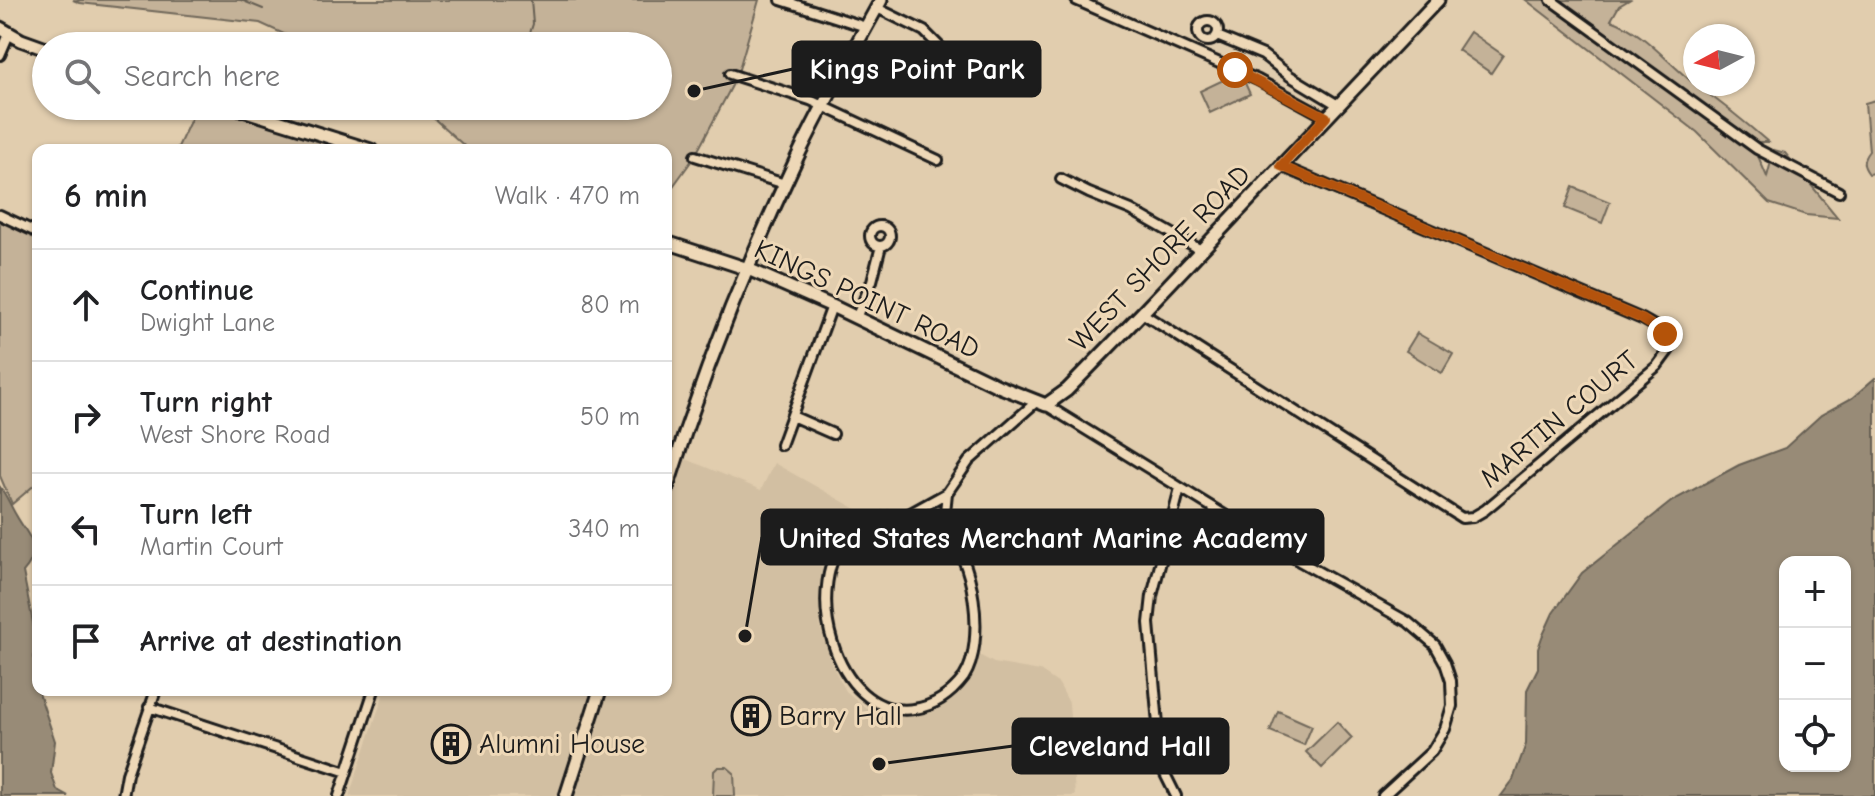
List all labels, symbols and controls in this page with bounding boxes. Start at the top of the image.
north arrow [1683,24,1755,96]
search box [32,32,672,120]
callout: Kings Point Park [793,42,1040,96]
text: Kings Point Park [809,52,1025,87]
route start [1217,52,1253,88]
icon: search [60,54,104,98]
text: Search here [124,59,280,94]
street label: WEST SHORE ROAD [1063,158,1257,358]
text: 6 min [64,176,148,216]
text: Walk · 470 m [495,181,640,211]
street label: KINGS POINT ROAD [749,233,985,365]
text: Continue [140,273,254,308]
icon: ahead [64,283,108,327]
text: 80 m [581,290,640,320]
text: Dwight Lane [140,308,275,338]
route end [1647,316,1683,352]
street label: MARTIN COURT [1474,344,1645,494]
text: Turn right [140,385,272,420]
icon: right [64,395,108,439]
text: 50 m [580,402,640,432]
text: West Shore Road [140,420,330,450]
text: Turn left [140,497,252,532]
icon: left [64,507,108,551]
callout: United States Merchant Marine Academy [762,510,1323,564]
text: 340 m [568,514,640,544]
text: United States Merchant Marine Academy [779,521,1307,556]
text: Martin Court [140,532,283,562]
map controls [1779,556,1851,772]
button: + [1779,556,1851,628]
icon: arrive [64,619,108,663]
text: Arrive at destination [140,624,402,659]
button: − [1779,628,1851,700]
building icon: Barry Hall [730,695,772,737]
place label: Barry Hall [779,700,902,732]
button: locate [1779,700,1851,772]
callout: Cleveland Hall [1013,719,1228,773]
building icon: Alumni House [430,723,472,765]
place label: Alumni House [479,728,645,760]
text: Cleveland Hall [1029,729,1211,764]

